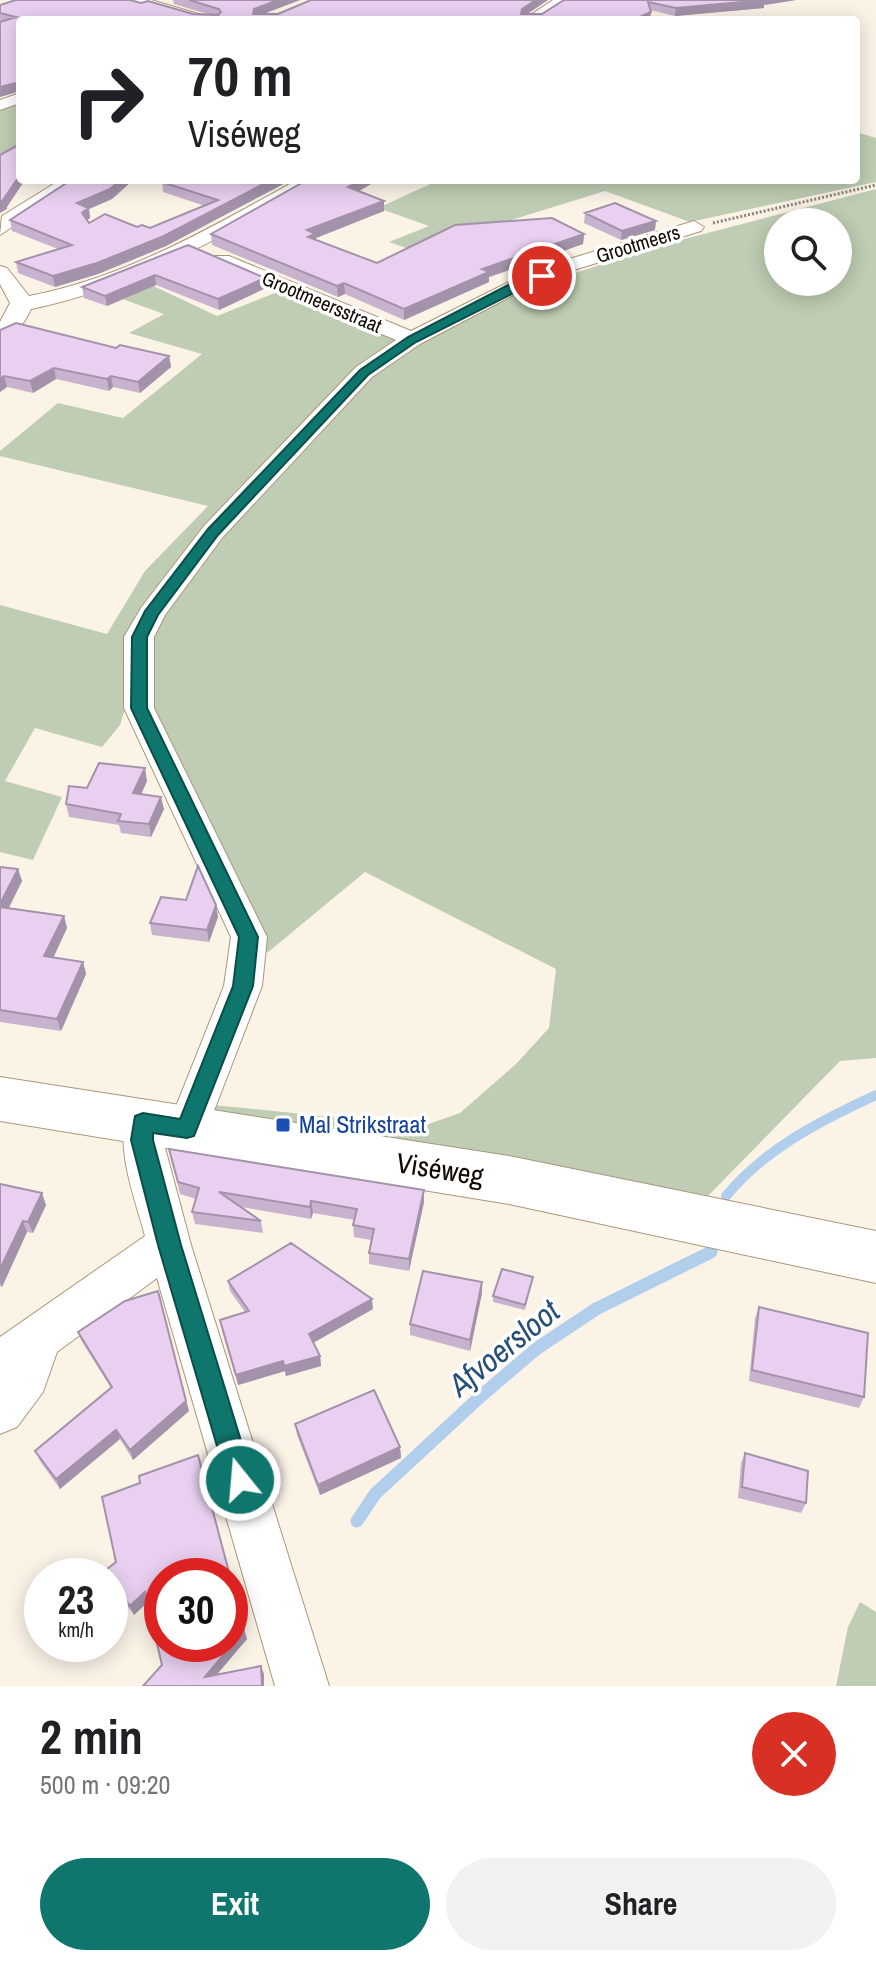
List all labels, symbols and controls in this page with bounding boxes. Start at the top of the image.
text: 70 m [188,38,293,113]
icon: right [56,48,160,152]
text: Viséweg [188,110,301,158]
map controls [764,208,852,296]
button: search [764,208,852,296]
street label: Grootmeers [593,218,683,269]
pin [508,242,576,310]
icon: arrive [520,254,564,298]
street label: Grootmeersstraat [258,264,387,339]
place label: Mal Strikstraat [299,1108,426,1140]
marker: Mal Strikstraat [274,1116,292,1134]
street label: Viséweg [394,1143,486,1195]
water label: Afvoersloot [438,1289,569,1407]
position arrow [198,1438,282,1522]
speed limit sign: 30 [144,1558,248,1662]
text: 23 [58,1573,94,1626]
text: km/h [58,1616,94,1643]
text: 2 min [40,1704,143,1769]
button: close [752,1712,836,1796]
text: 500 m · 09:20 [40,1767,170,1802]
button: Exit [40,1858,430,1950]
button: Share [446,1858,836,1950]

